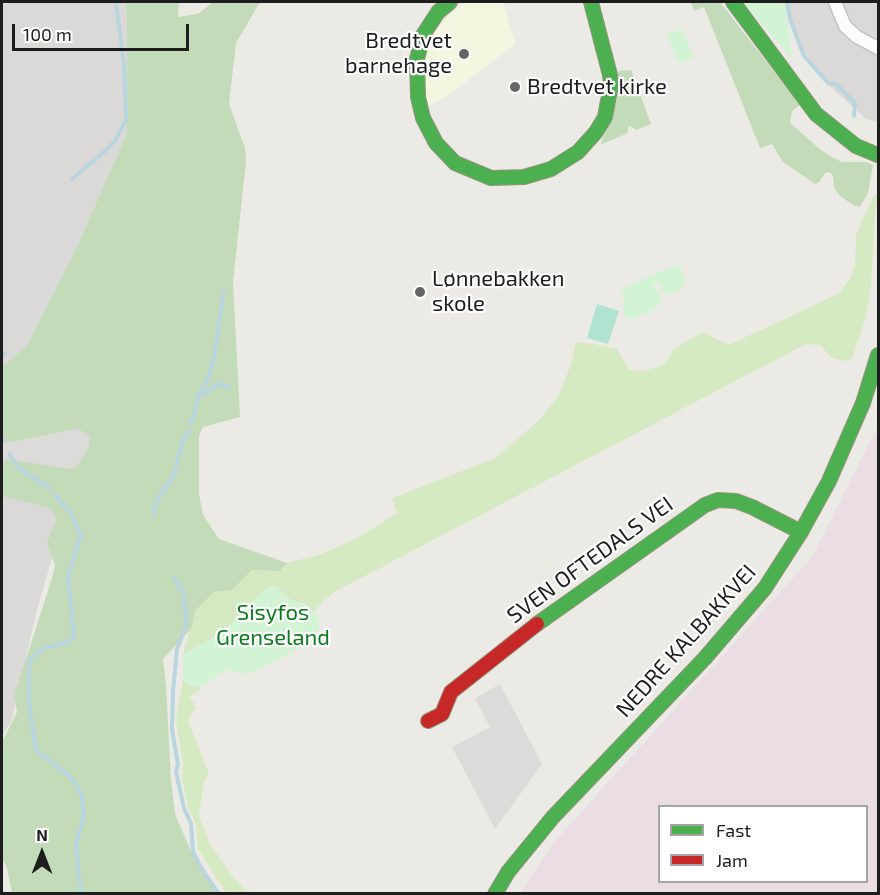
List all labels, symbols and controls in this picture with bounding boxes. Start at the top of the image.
scale bar [15,12,192,50]
text: 100 m [23,23,72,45]
place label: Bredtvet barnehage [345,28,452,80]
marker: Bredtvet barnehage [457,47,471,61]
place label: Bredtvet kirke [527,74,667,100]
marker: Bredtvet kirke [508,80,522,94]
place label: Lønnebakken skole [432,266,564,318]
marker: Lønnebakken skole [413,285,427,299]
street label: SVEN OFTEDALS VEI [502,491,678,629]
street label: NEDRE KALBAKKVEI [611,559,761,723]
park label: Sisyfos Grenseland [216,600,330,652]
legend [658,805,868,883]
text: Fast [716,819,751,841]
north arrow [12,823,72,883]
text: N [36,825,48,844]
text: Jam [716,849,748,871]

